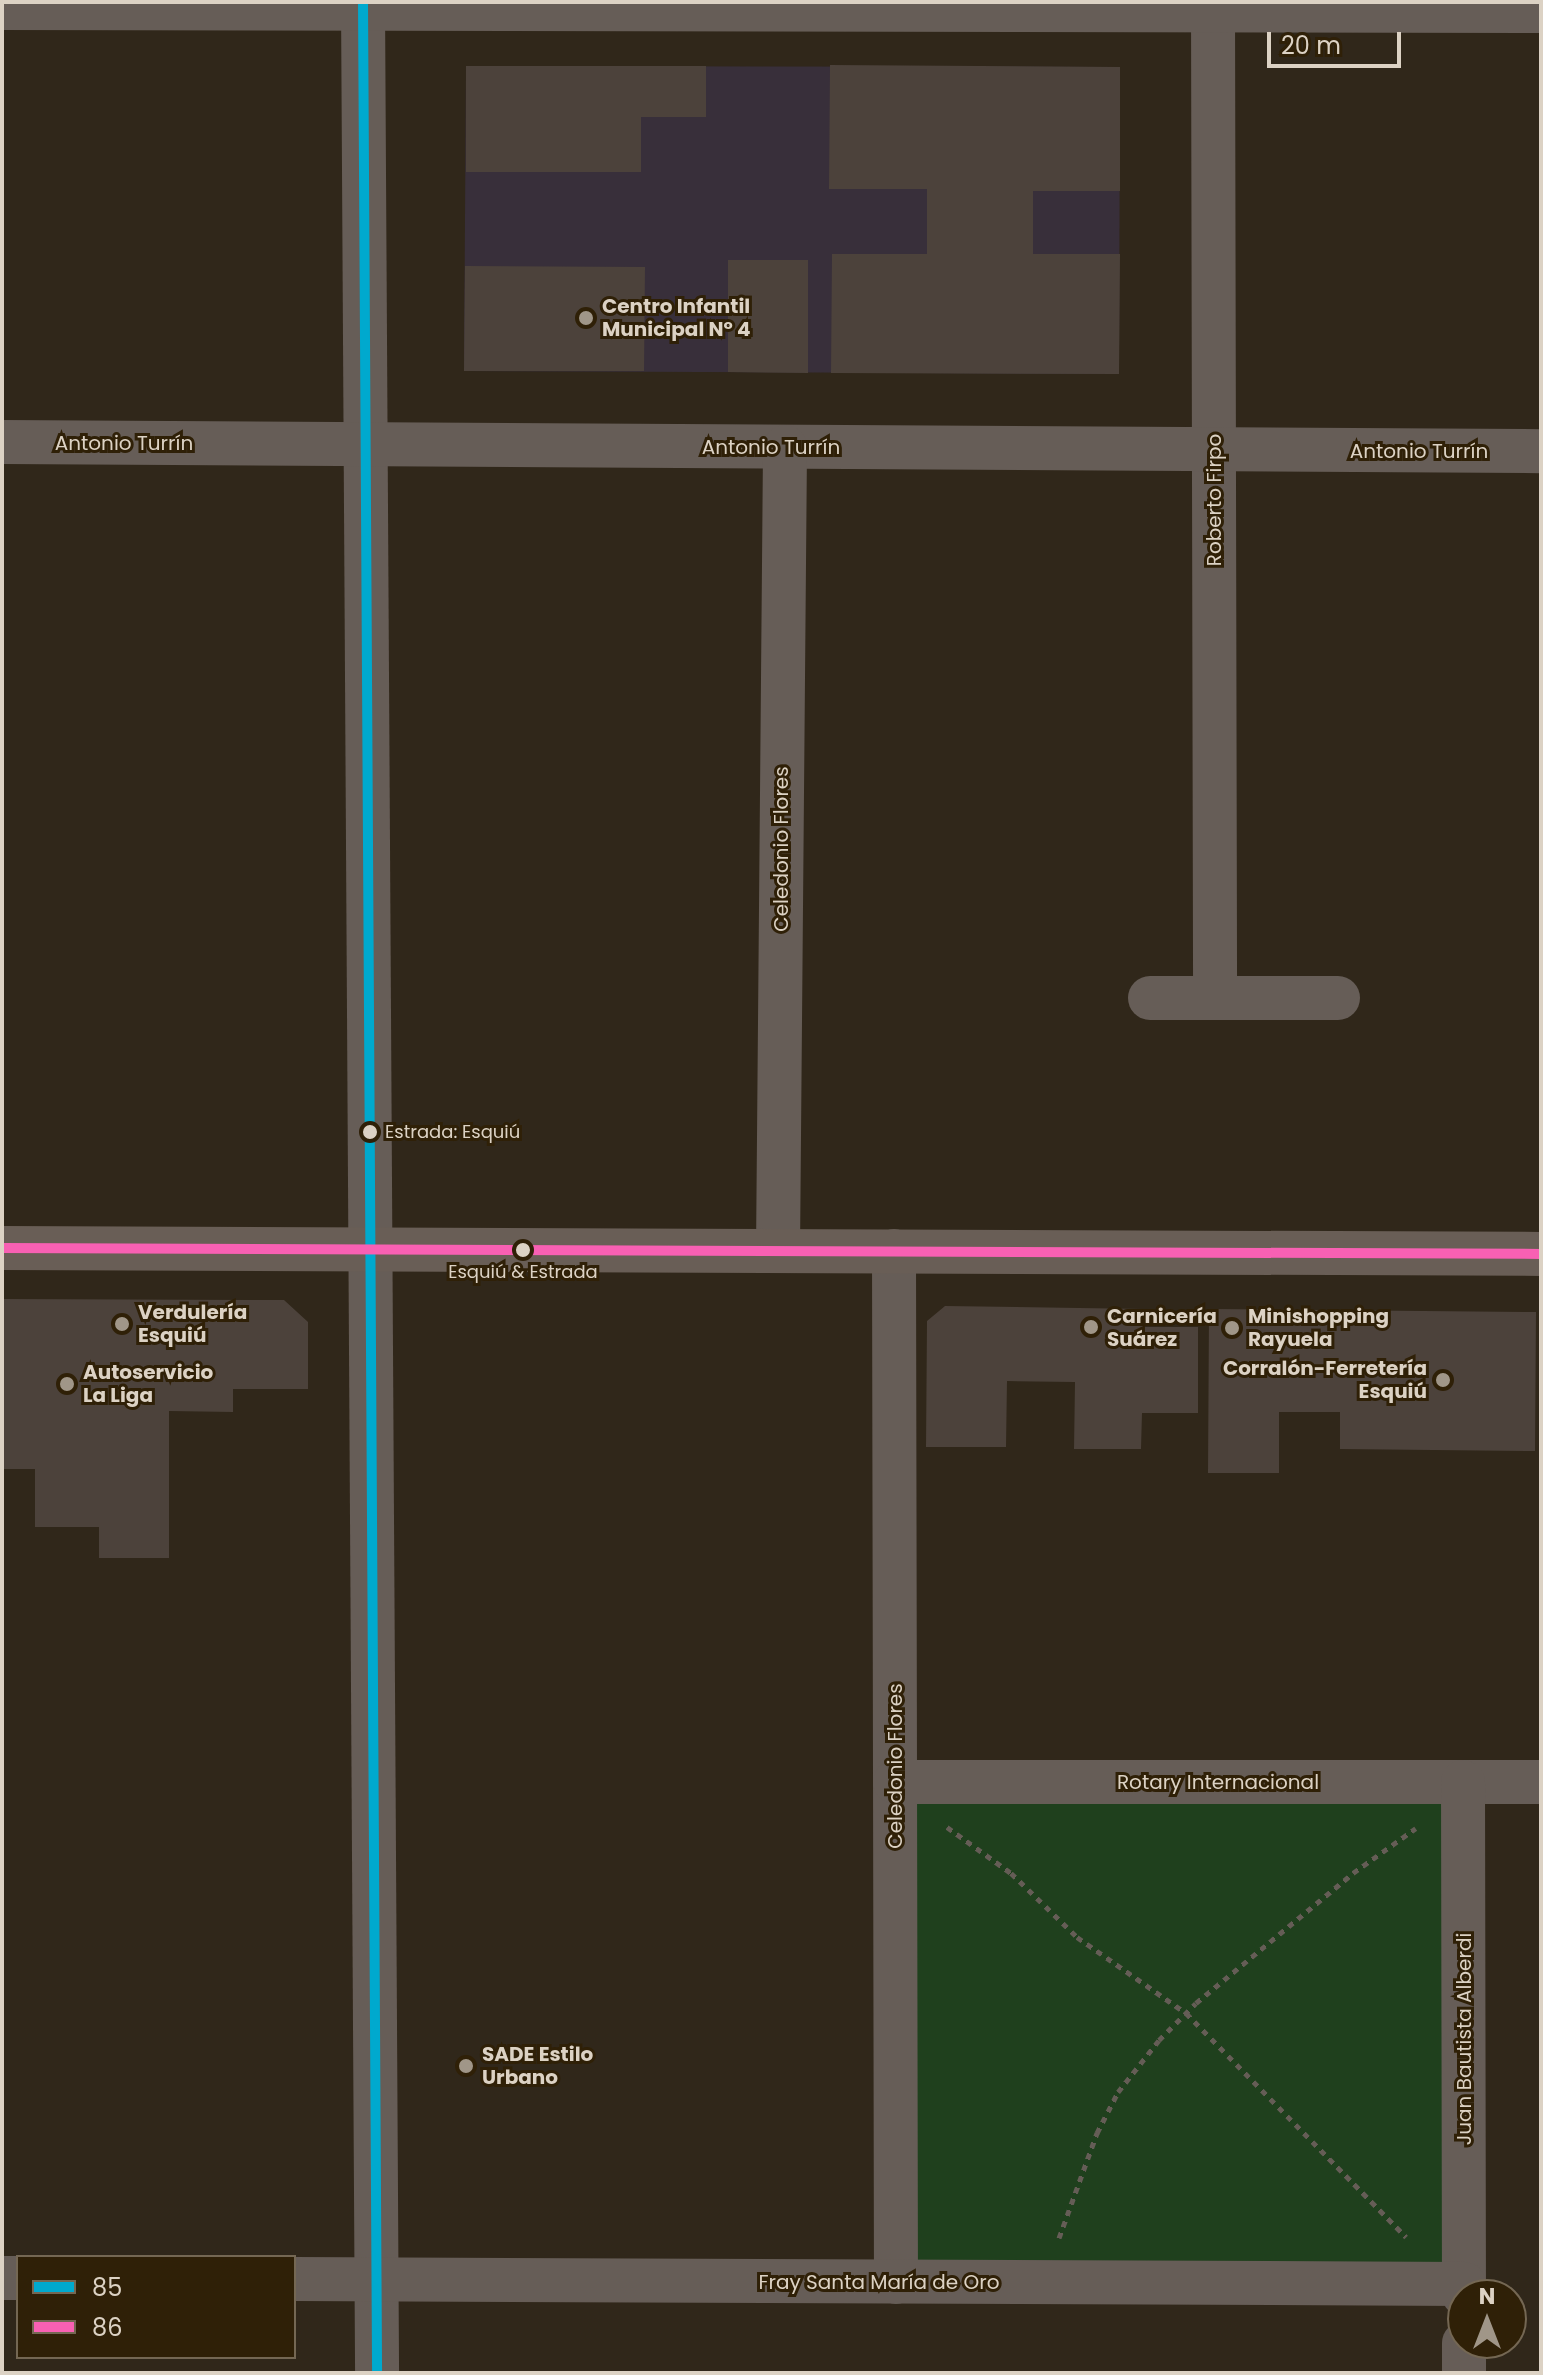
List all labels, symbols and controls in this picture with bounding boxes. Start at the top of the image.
scale bar [1271,16,1405,66]
text: 20 m [1281,29,1341,62]
place label: Centro Infantil Municipal N° 4 [602,294,751,341]
marker: Centro Infantil Municipal N° 4 [577,309,595,327]
street label: Antonio Turrín [55,431,193,455]
street label: Roberto Firpo [1202,434,1226,566]
street label: Antonio Turrín [702,435,840,459]
street label: Antonio Turrín [1350,439,1488,463]
street label: Celedonio Flores [769,766,793,932]
place label: Estrada: Esquiú [385,1121,520,1143]
marker: Estrada: Esquiú [362,1124,378,1140]
marker: Esquiú & Estrada [515,1242,531,1258]
place label: Esquiú & Estrada [448,1261,598,1283]
place label: Verdulería Esquiú [138,1300,247,1347]
place label: Carnicería Suárez [1107,1304,1217,1351]
place label: Minishopping Rayuela [1248,1304,1389,1351]
marker: Verdulería Esquiú [113,1315,131,1333]
marker: Carnicería Suárez [1082,1318,1100,1336]
marker: Minishopping Rayuela [1223,1319,1241,1337]
place label: Corralón-Ferretería Esquiú [1223,1356,1427,1403]
place label: Autoservicio La Liga [83,1360,213,1407]
marker: Corralón-Ferretería Esquiú [1434,1371,1452,1389]
marker: Autoservicio La Liga [58,1375,76,1393]
street label: Celedonio Flores [883,1683,907,1849]
street label: Rotary Internacional [1117,1770,1319,1794]
street label: Juan Bautista Alberdi [1452,1933,1476,2145]
place label: SADE Estilo Urbano [482,2042,593,2089]
marker: SADE Estilo Urbano [457,2057,475,2075]
legend [16,2255,296,2359]
street label: Fray Santa María de Oro [758,2270,1000,2294]
text: 85 [92,2271,122,2304]
north arrow [1447,2279,1527,2359]
text: N [1479,2281,1495,2312]
text: 86 [92,2311,122,2344]

